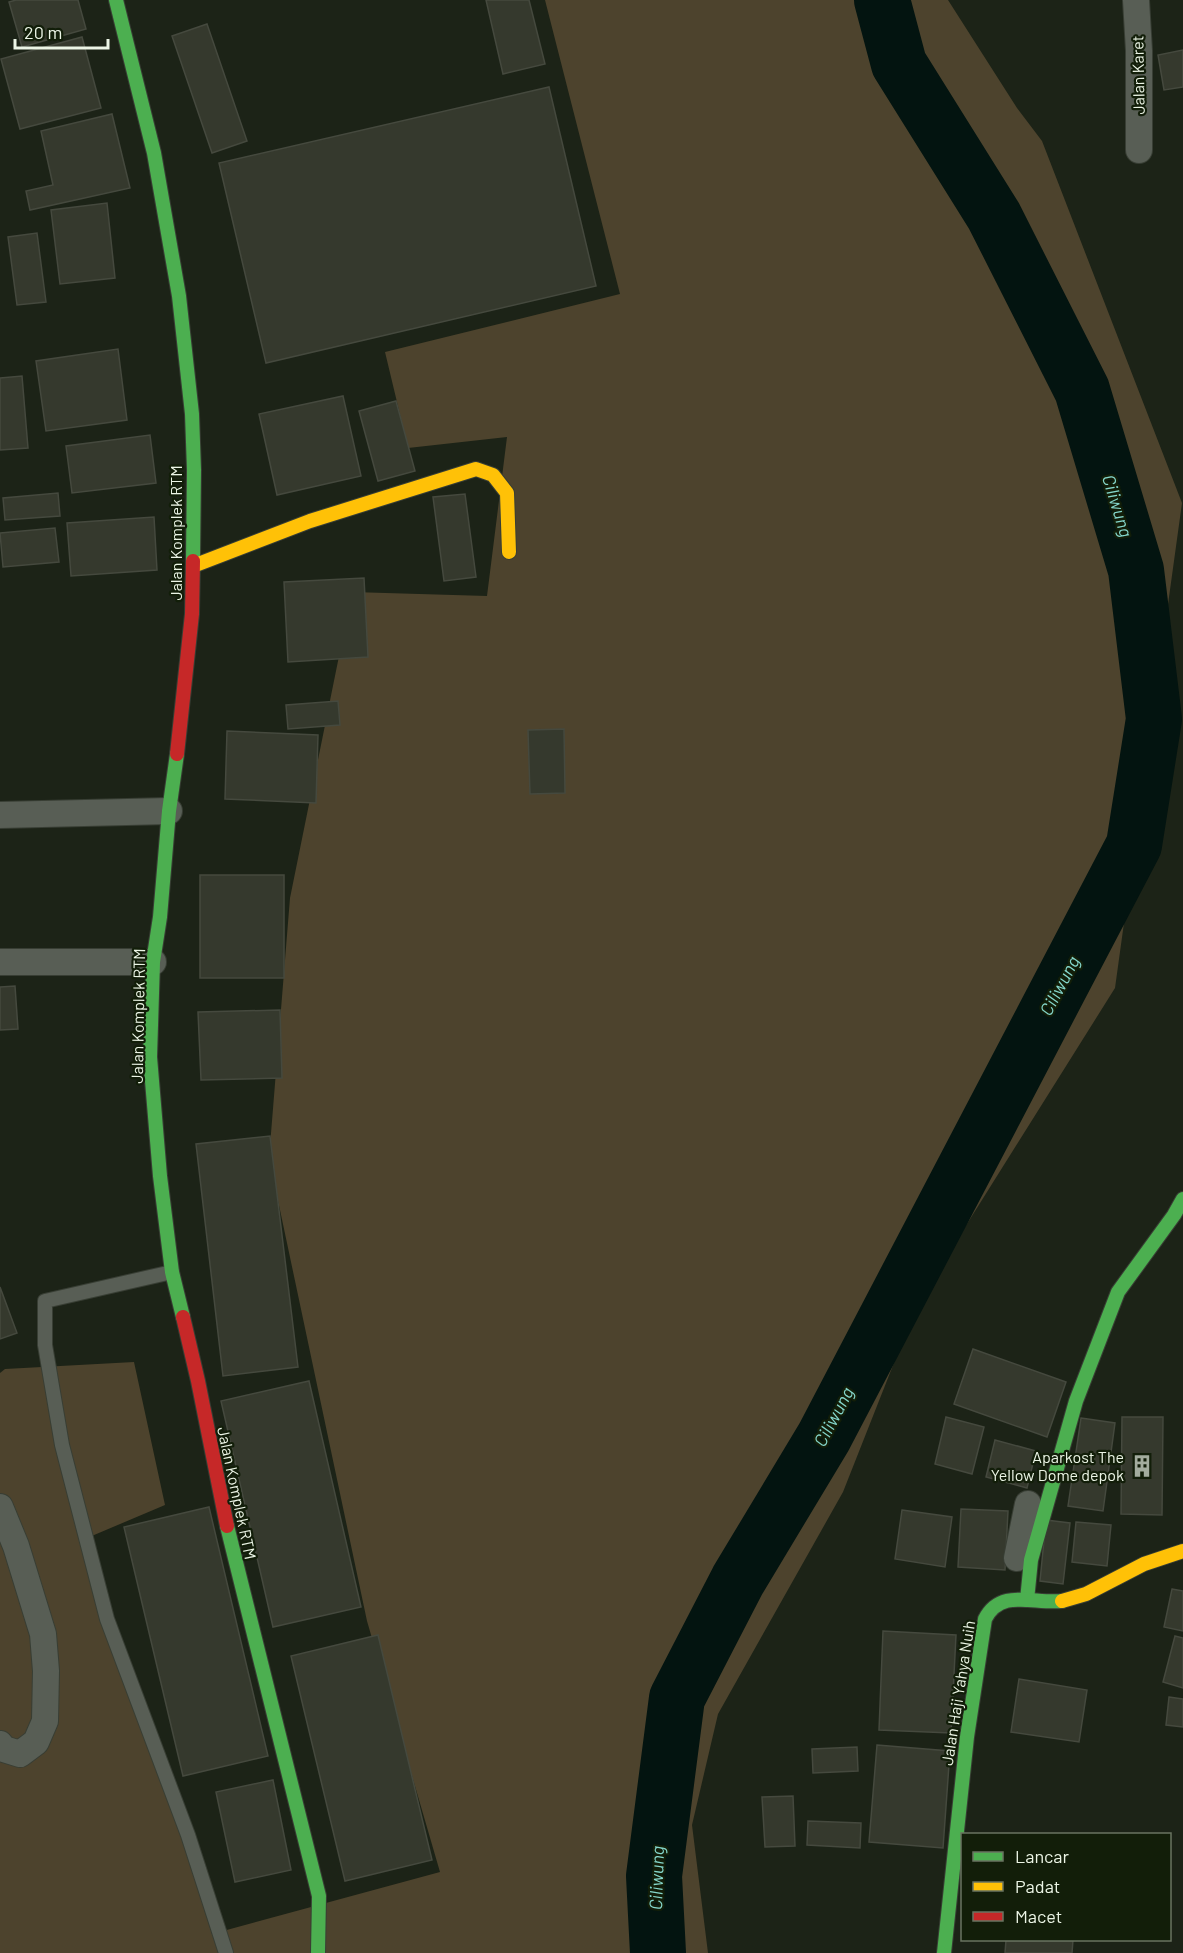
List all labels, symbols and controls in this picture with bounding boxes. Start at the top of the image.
scale bar [15,12,108,50]
text: 20 m [24,21,62,43]
street label: Jalan Karet [1127,35,1148,115]
street label: Jalan Komplek RTM [166,465,185,601]
water label: Ciliwung [1098,472,1138,540]
street label: Jalan Komplek RTM [127,948,148,1084]
water label: Ciliwung [1034,952,1084,1019]
water label: Ciliwung [808,1383,858,1450]
street label: Jalan Komplek RTM [214,1425,261,1561]
place label: Aparkost The Yellow Dome depok [991,1447,1124,1484]
building icon: Aparkost The Yellow Dome depok [1129,1453,1155,1479]
street label: Jalan Haji Yahya Nuih [937,1619,978,1767]
legend [961,1833,1171,1941]
water label: Ciliwung [644,1845,668,1910]
text: Lancar [1015,1845,1070,1867]
text: Padat [1015,1875,1060,1897]
text: Macet [1015,1905,1062,1927]

